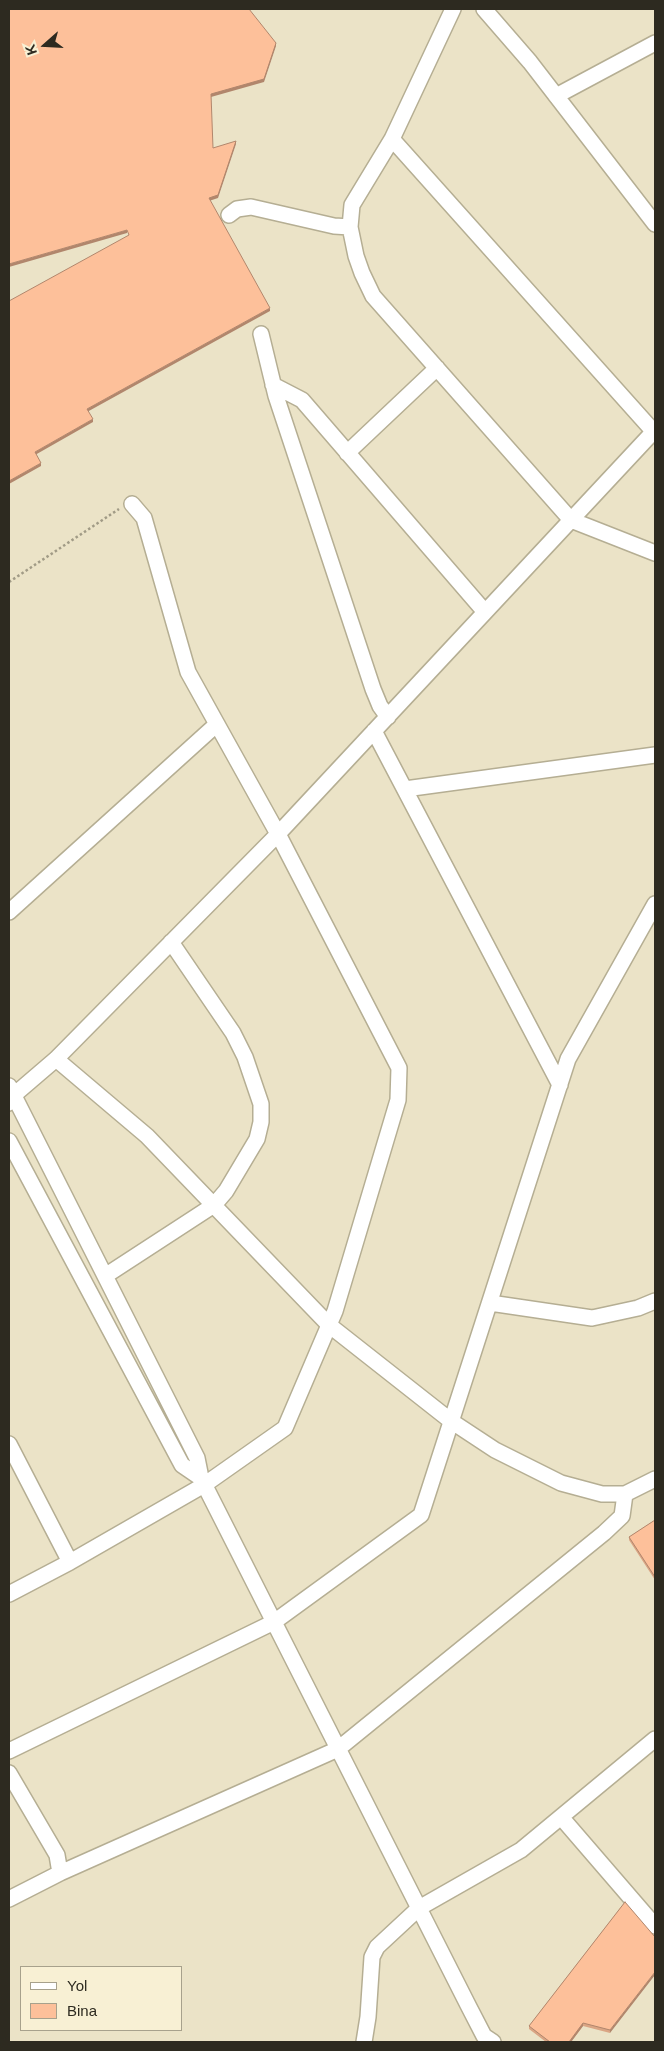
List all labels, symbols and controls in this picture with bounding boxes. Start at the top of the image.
north arrow [20,20,70,70]
text: K [22,42,40,57]
legend [20,1966,182,2031]
text: Yol [67,1977,87,1994]
text: Bina [67,2002,97,2019]

